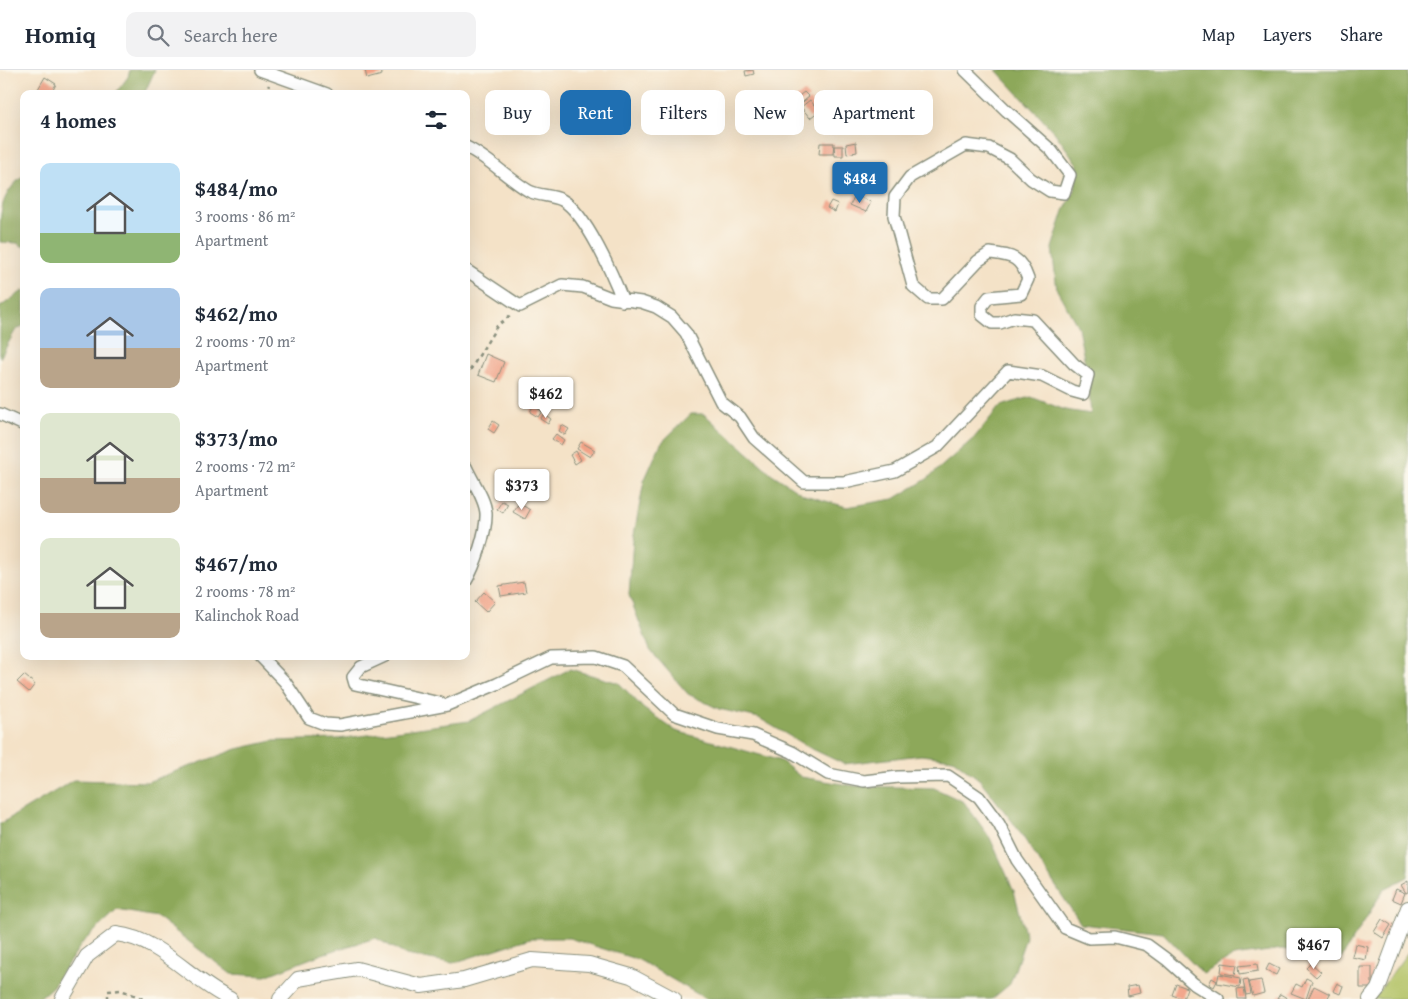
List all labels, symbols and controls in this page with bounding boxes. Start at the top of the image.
search box [126,12,476,57]
text: Homiq [25,17,96,52]
icon: search [144,21,172,49]
text: Search here [184,21,278,49]
text: Map [1202,21,1235,48]
text: Layers [1263,21,1312,48]
text: Share [1340,21,1383,48]
chip: Buy [485,90,550,135]
chip: Rent [560,90,631,135]
chip: Filters [641,90,725,135]
chip: New [735,90,804,135]
chip: Apartment [814,90,933,135]
text: 4 homes [40,105,116,136]
icon: filters [422,106,450,134]
pin: $484 [830,162,890,204]
text: $484 [843,166,877,190]
text: $484/mo [195,173,278,204]
icon: home [80,183,140,243]
text: 3 rooms · 86 m² [195,204,295,228]
text: Apartment [195,228,268,252]
text: $462/mo [195,298,278,329]
icon: home [80,308,140,368]
text: 2 rooms · 70 m² [195,329,295,353]
text: Apartment [195,353,268,377]
pin: $462 [516,376,576,419]
text: $462 [529,381,563,405]
text: $373/mo [195,423,278,454]
icon: home [80,433,140,493]
text: 2 rooms · 72 m² [195,454,295,478]
pin: $373 [492,468,552,511]
text: $373 [505,473,539,497]
text: Apartment [195,478,268,502]
text: $467/mo [195,548,278,579]
icon: home [80,558,140,618]
text: 2 rooms · 78 m² [195,579,295,603]
text: Kalinchok Road [195,603,299,627]
pin: $467 [1284,928,1344,970]
text: $467 [1297,932,1331,956]

